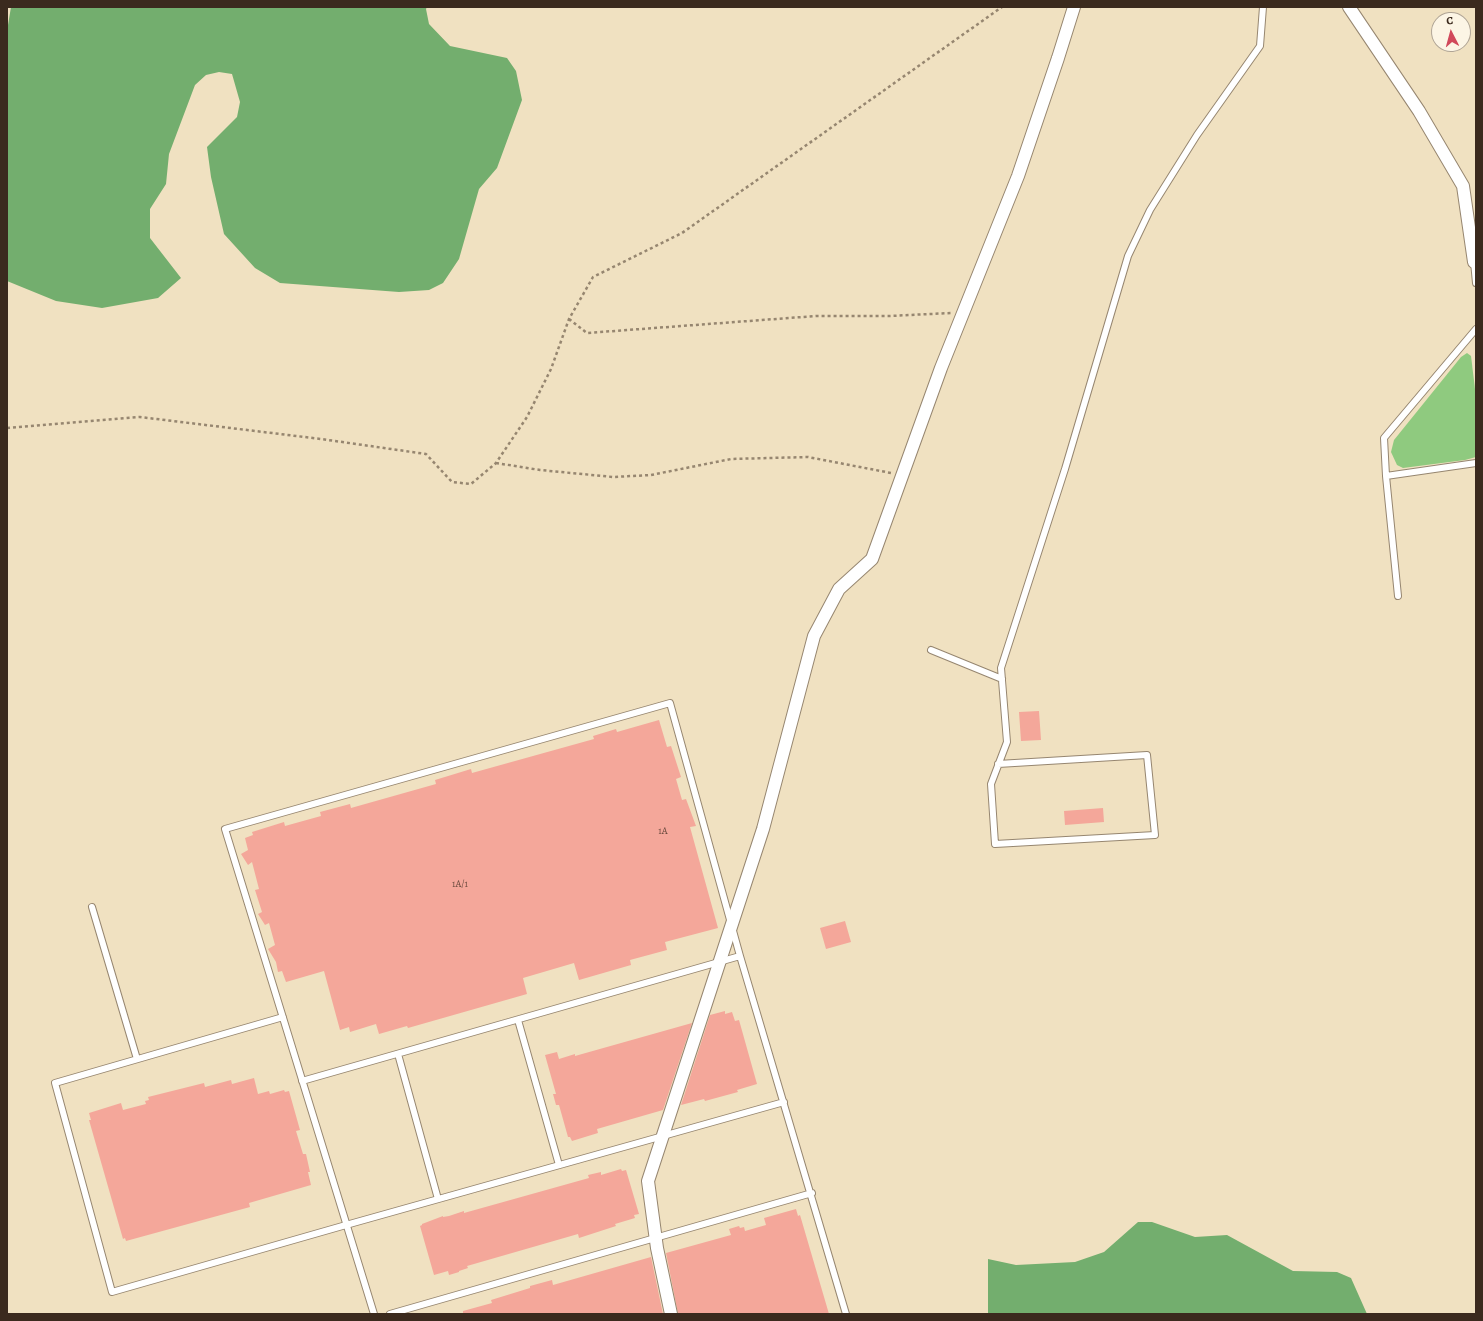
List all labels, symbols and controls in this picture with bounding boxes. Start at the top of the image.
north arrow [1431,12,1471,52]
text: С [1446,13,1454,28]
house number: 1А [658,826,668,838]
house number: 1А/1 [452,879,468,891]

